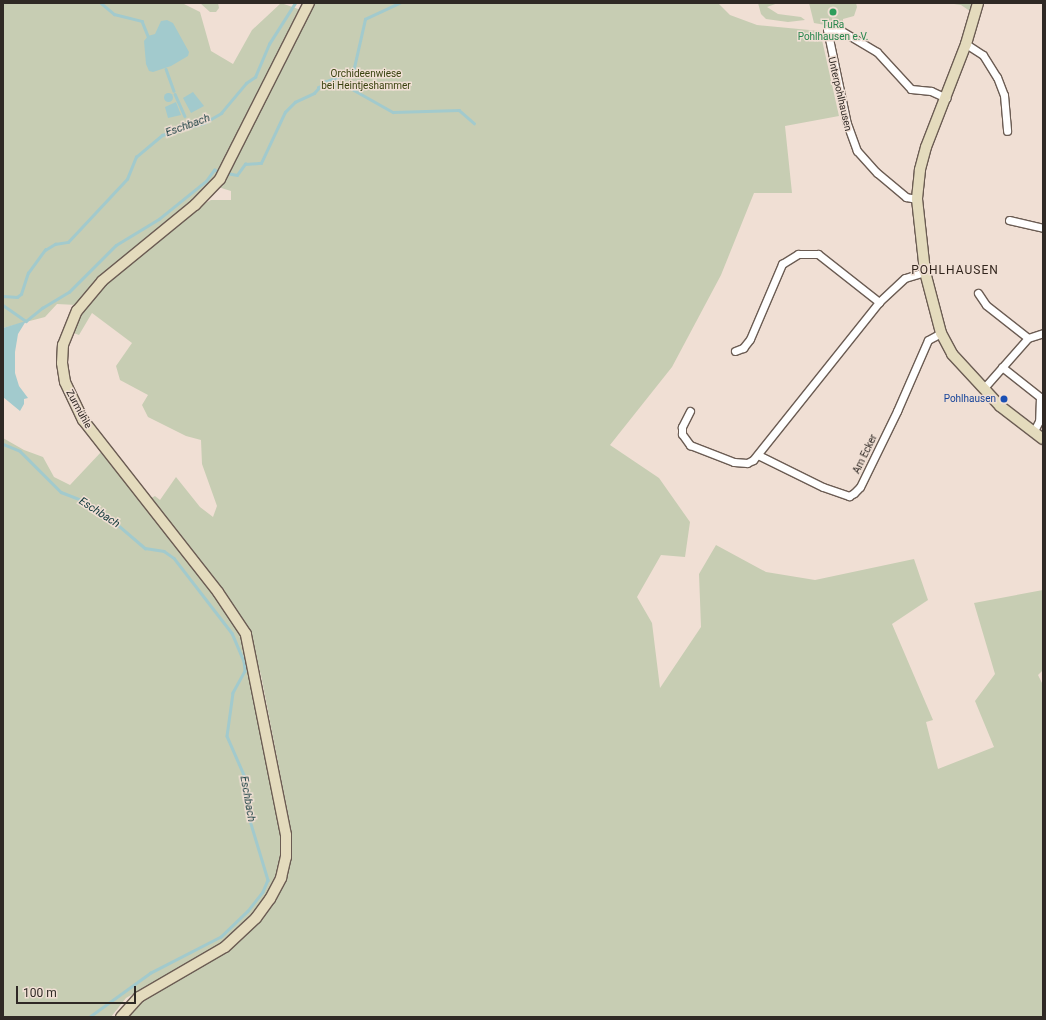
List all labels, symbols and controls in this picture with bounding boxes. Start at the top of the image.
marker: TuRa Pohlhausen e.V. [828,7,838,17]
place label: TuRa Pohlhausen e.V. [798,18,868,42]
street label: Unterpohlhausen [826,56,854,132]
park label: Orchideenwiese bei Heintjeshammer [321,67,411,90]
water label: Eschbach [164,112,212,140]
district label: POHLHAUSEN [911,264,999,278]
street label: Zurmühle [63,388,95,430]
place label: Pohlhausen [944,393,996,405]
marker: Pohlhausen [999,394,1009,404]
street label: Am Ecker [850,432,880,476]
water label: Eschbach [76,495,122,531]
water label: Eschbach [236,775,258,823]
scale bar [18,978,138,1004]
text: 100 m [23,986,57,1000]

